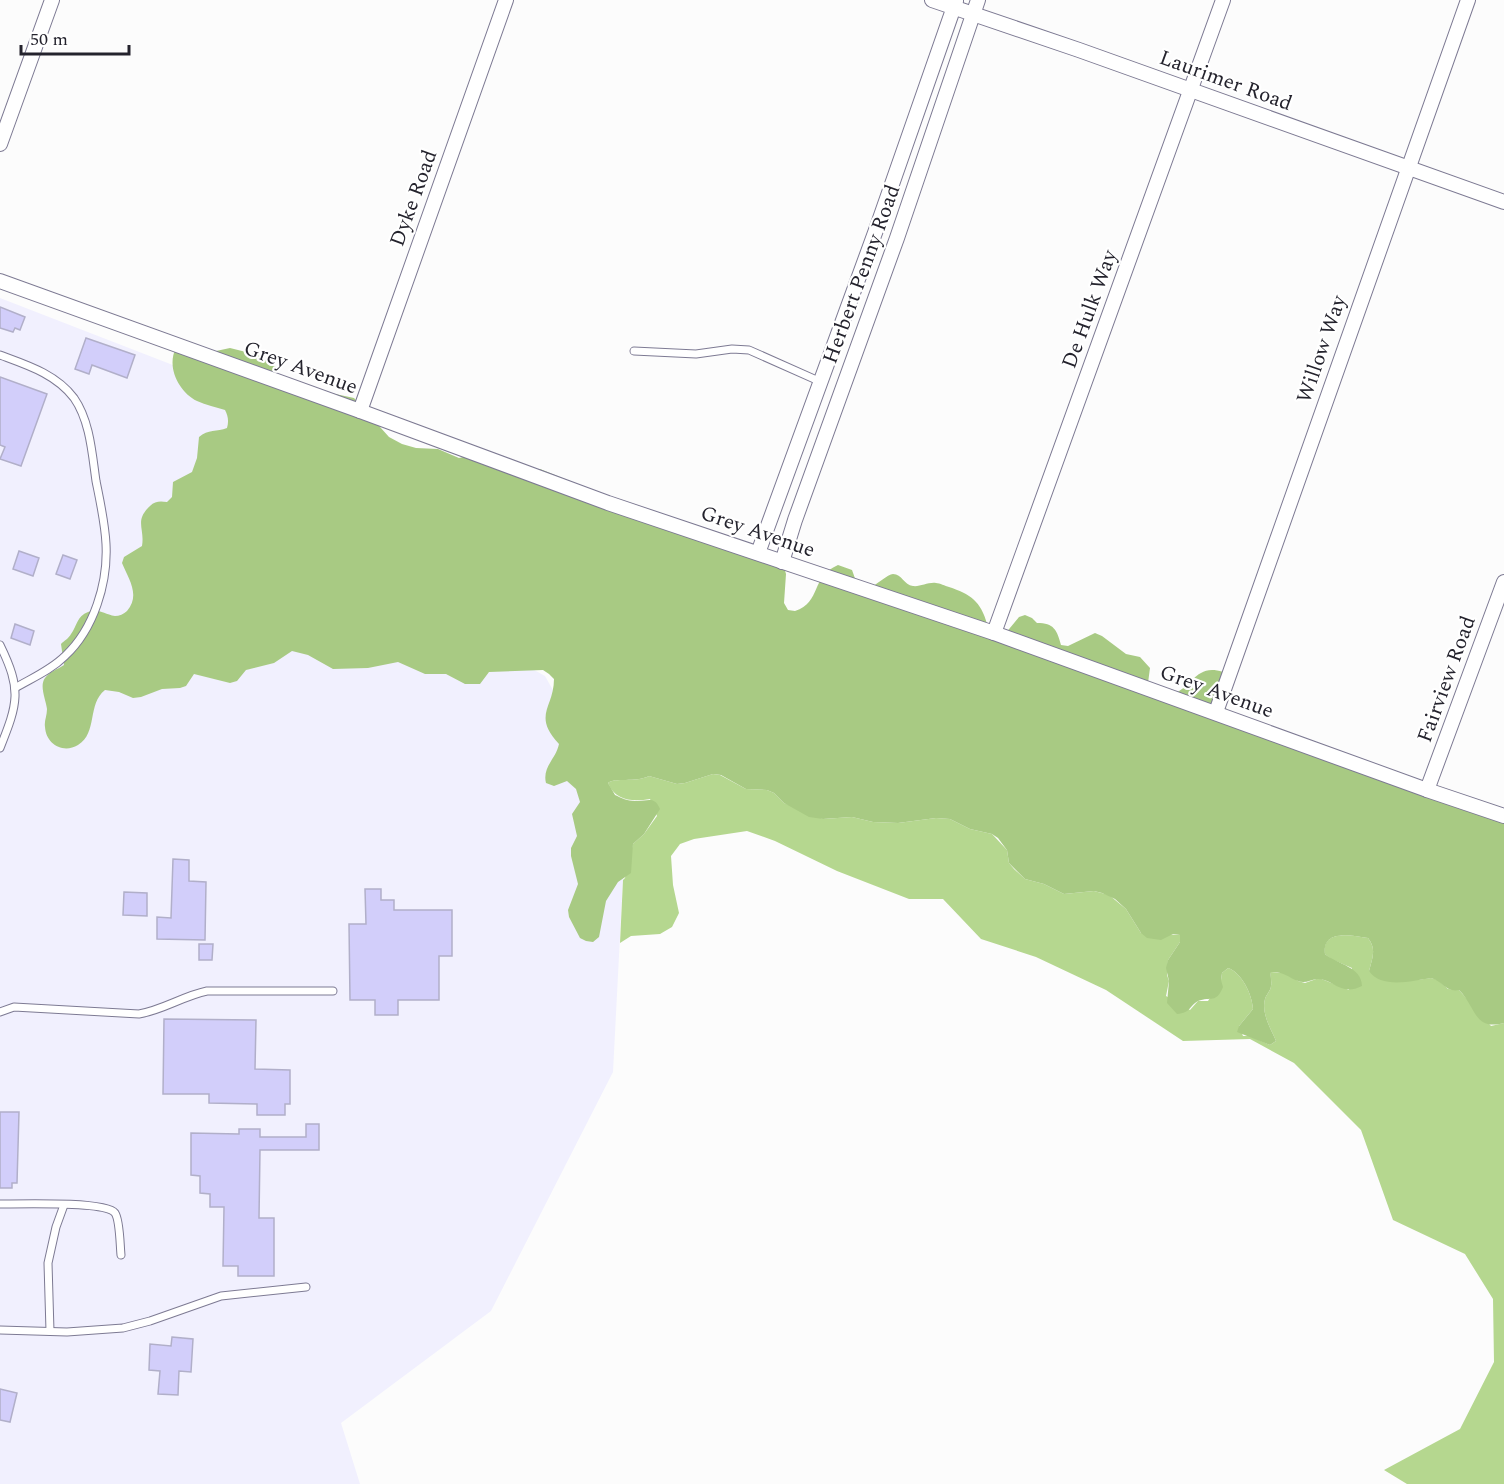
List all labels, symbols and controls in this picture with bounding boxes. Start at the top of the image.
scale bar [21,18,129,56]
text: 50 m [30,26,68,53]
street label: Laurimer Road [1155,42,1297,120]
street label: Dyke Road [382,145,446,251]
street label: Herbert Penny Road [815,180,909,368]
street label: De Hulk Way [1054,245,1127,373]
street label: Willow Way [1289,290,1356,408]
street label: Grey Avenue [239,333,362,403]
street label: Grey Avenue [696,497,819,566]
street label: Fairview Road [1409,611,1485,747]
street label: Grey Avenue [1155,657,1278,727]

